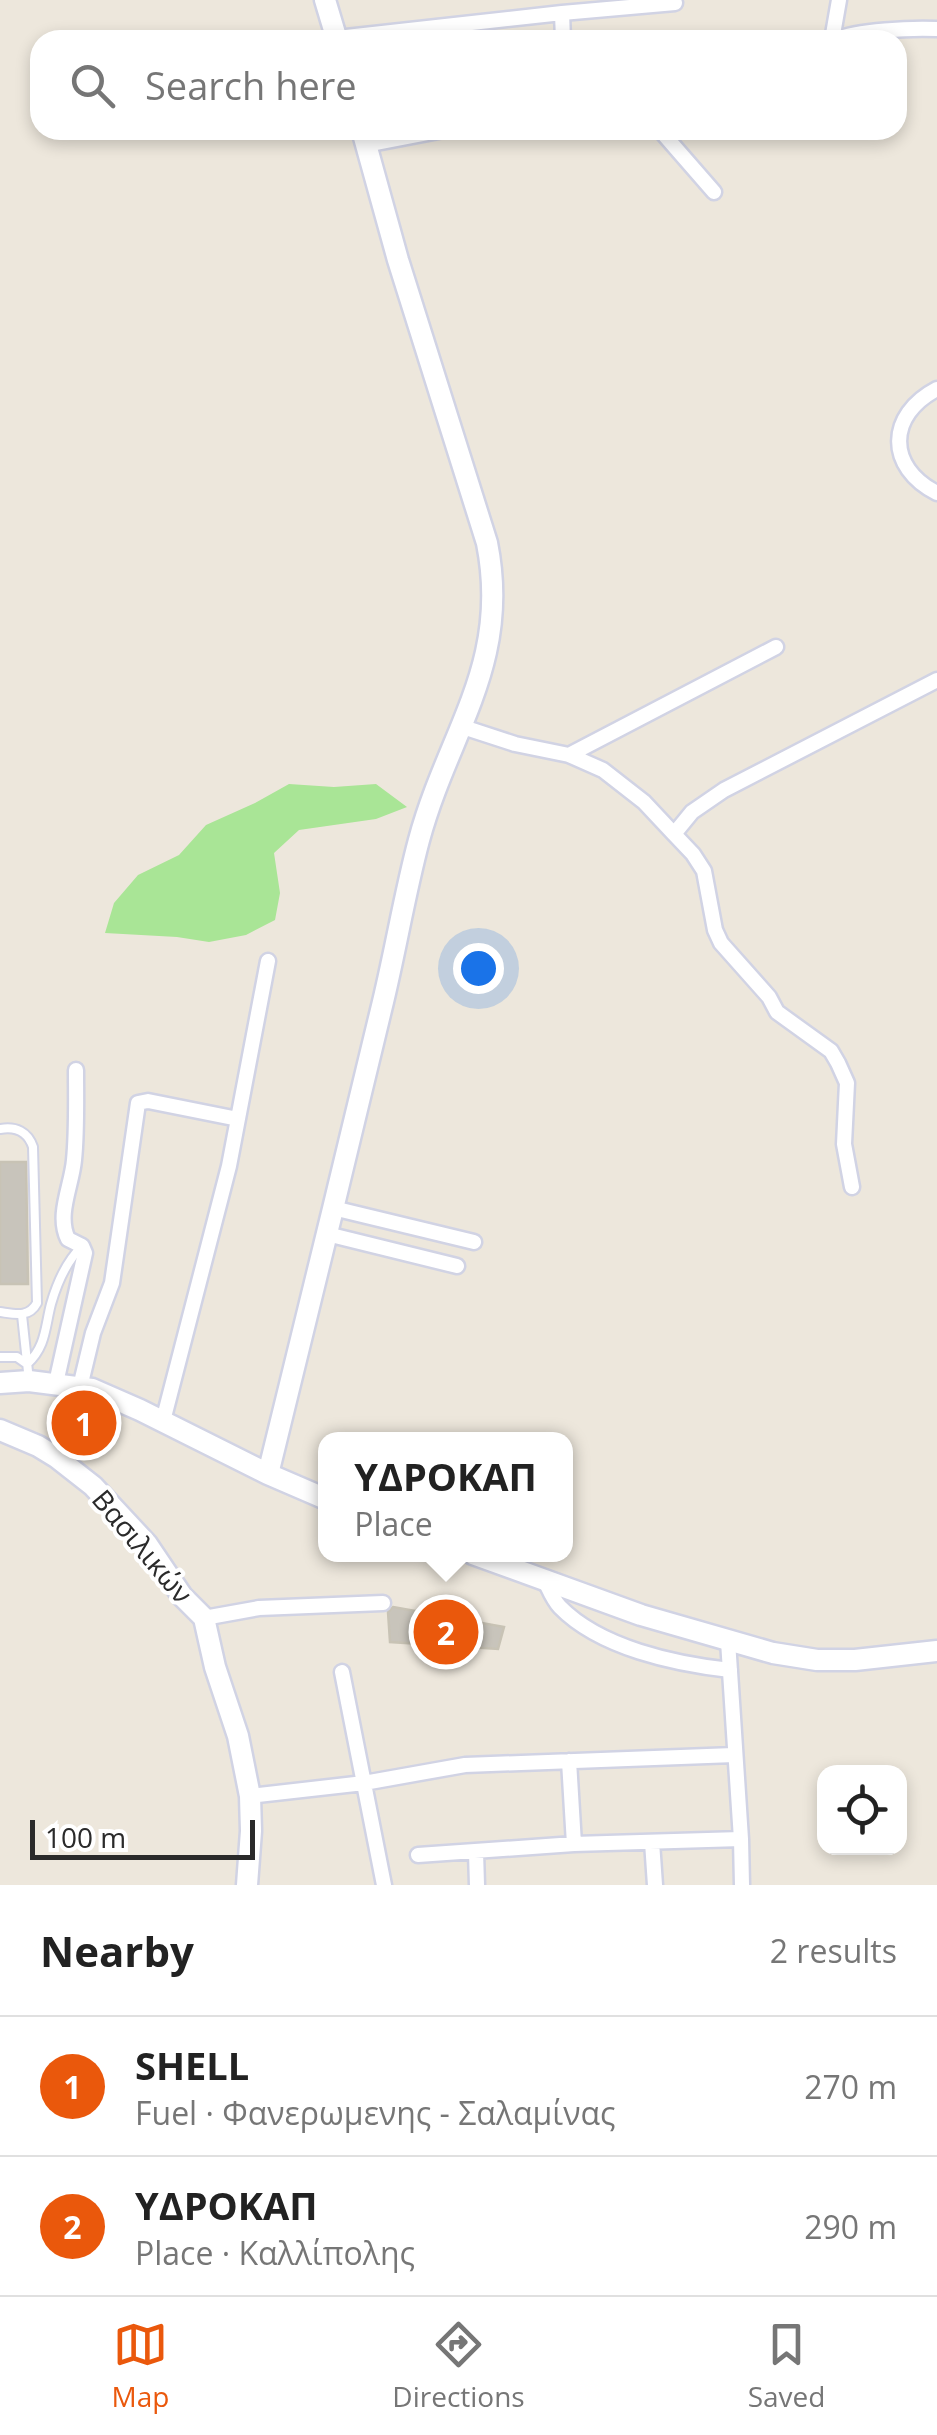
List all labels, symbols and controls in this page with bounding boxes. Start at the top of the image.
search box [30,30,907,140]
icon: search [65,58,120,113]
text: Search here [145,59,357,111]
your location [453,943,504,994]
pin: 1 [52,1386,116,1460]
popup [318,1432,573,1562]
text: ΥΔΡΟΚΑΠ [354,1450,537,1502]
street label: Βασιλικών [84,1481,202,1611]
text: Place [354,1502,433,1545]
pin: 2 [414,1594,478,1670]
map controls [817,1765,907,1855]
button: locate [817,1765,907,1855]
scale bar [30,1815,255,1860]
text: 100 m [45,1818,126,1856]
text: Nearby [40,1922,194,1979]
text: 2 results [770,1929,897,1972]
text: SHELL [135,2039,249,2091]
text: 1 [63,2065,82,2108]
text: 270 m [804,2065,897,2108]
text: Fuel · Φανερωμενης - Σαλαμίνας [135,2091,616,2134]
text: ΥΔΡΟΚΑΠ [135,2179,318,2231]
text: 2 [63,2205,82,2248]
text: 290 m [804,2205,897,2248]
text: Place · Καλλίπολης [135,2231,415,2274]
tab: Map [111,2317,169,2415]
tab: Directions [392,2317,525,2415]
tab: Saved [748,2317,825,2415]

